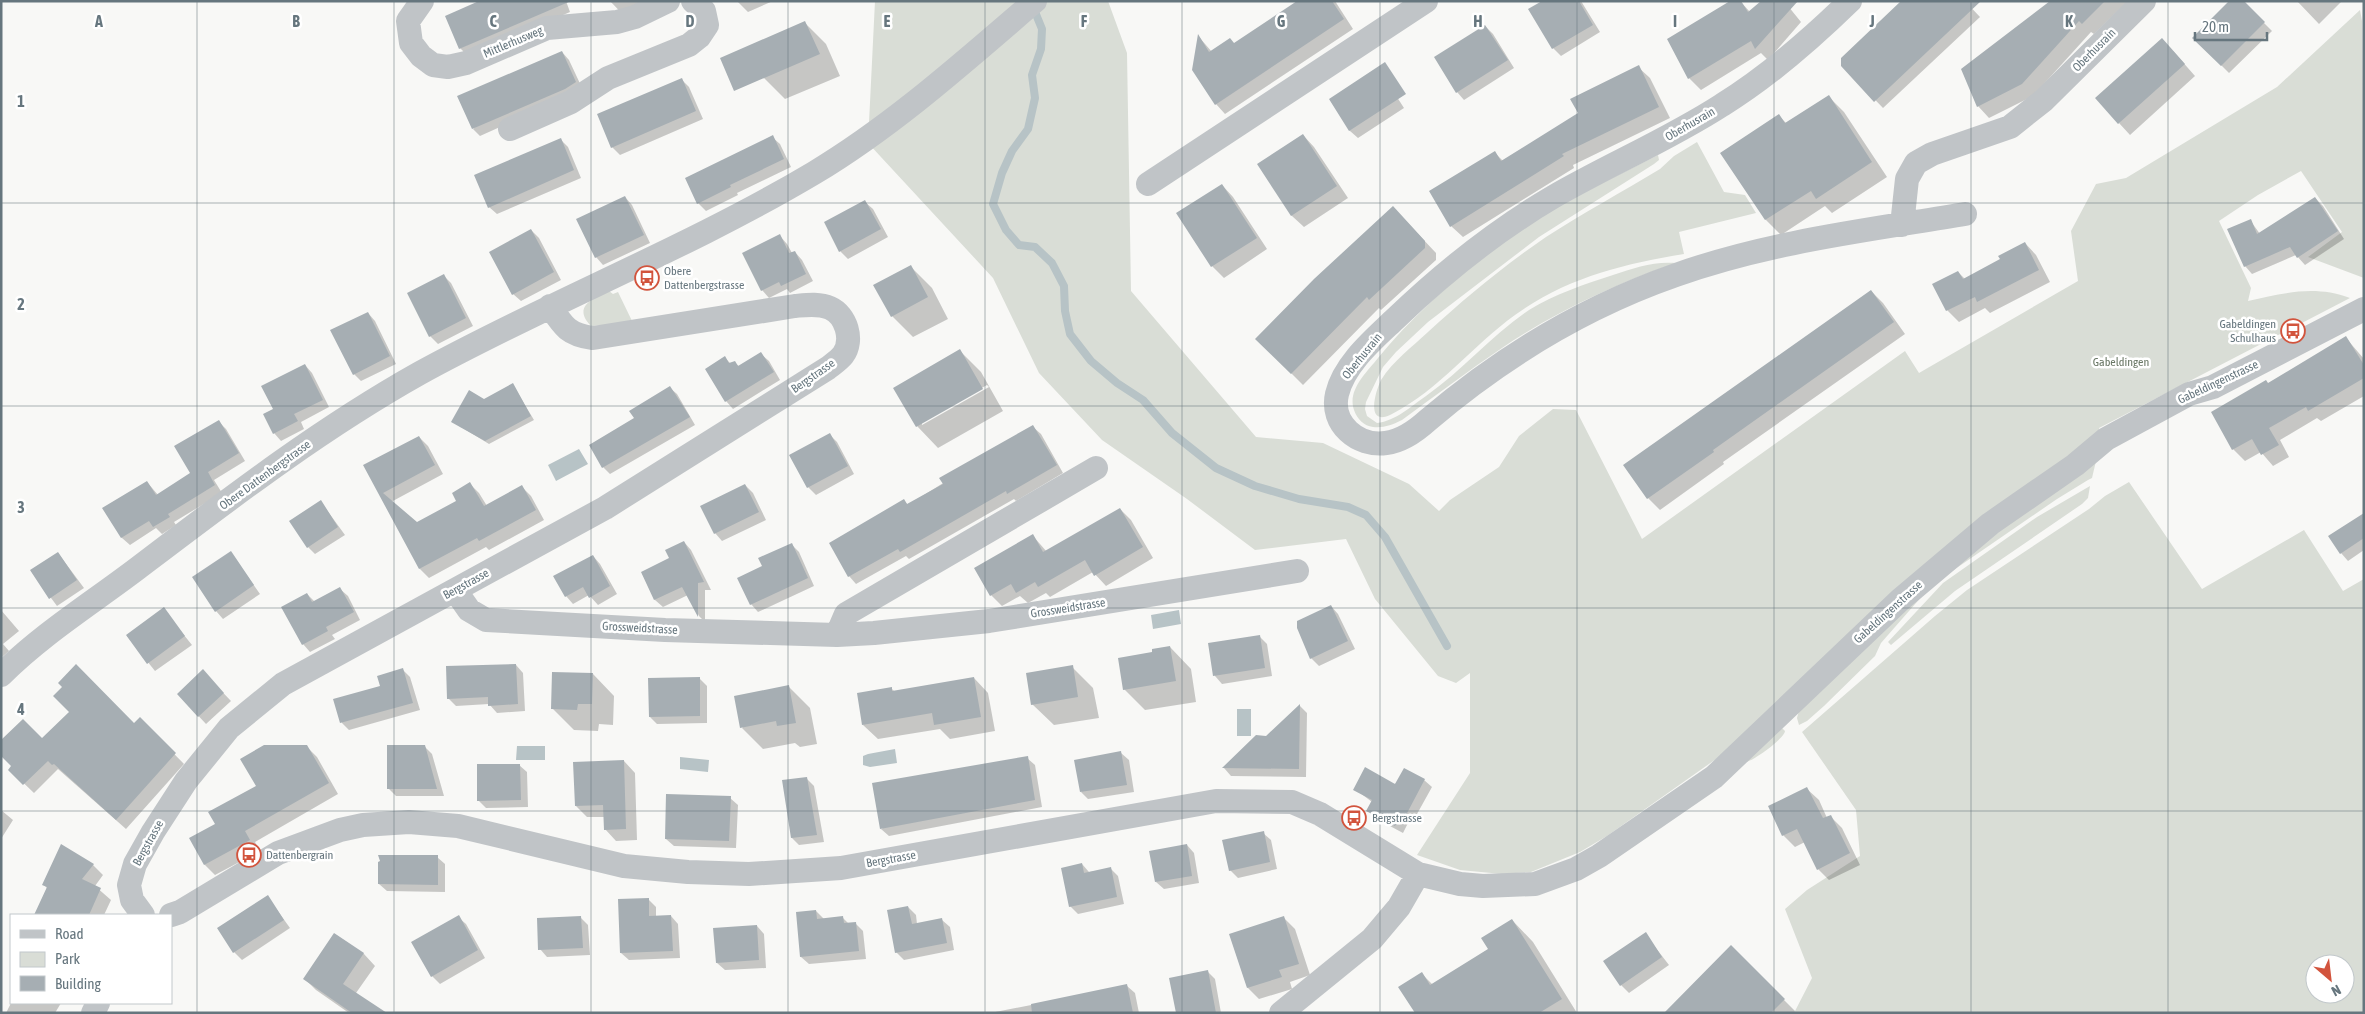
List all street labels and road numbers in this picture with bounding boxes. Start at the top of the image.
street label: Mittlerhusweg [481,23,546,61]
street label: Oberhusrain [2070,26,2118,74]
street label: Oberhusrain [1663,104,1717,144]
street label: Oberhusrain [1339,330,1385,382]
street label: Bergstrasse [789,356,837,396]
street label: Gabeldingenstrasse [2176,357,2260,407]
street label: Obere Dattenbergstrasse [217,437,313,513]
street label: Bergstrasse [441,566,491,602]
street label: Gabeldingenstrasse [1851,578,1925,646]
street label: Grossweidstrasse [1030,595,1106,621]
street label: Grossweidstrasse [602,619,678,637]
street label: Bergstrasse [130,818,166,868]
street label: Bergstrasse [865,848,917,870]

